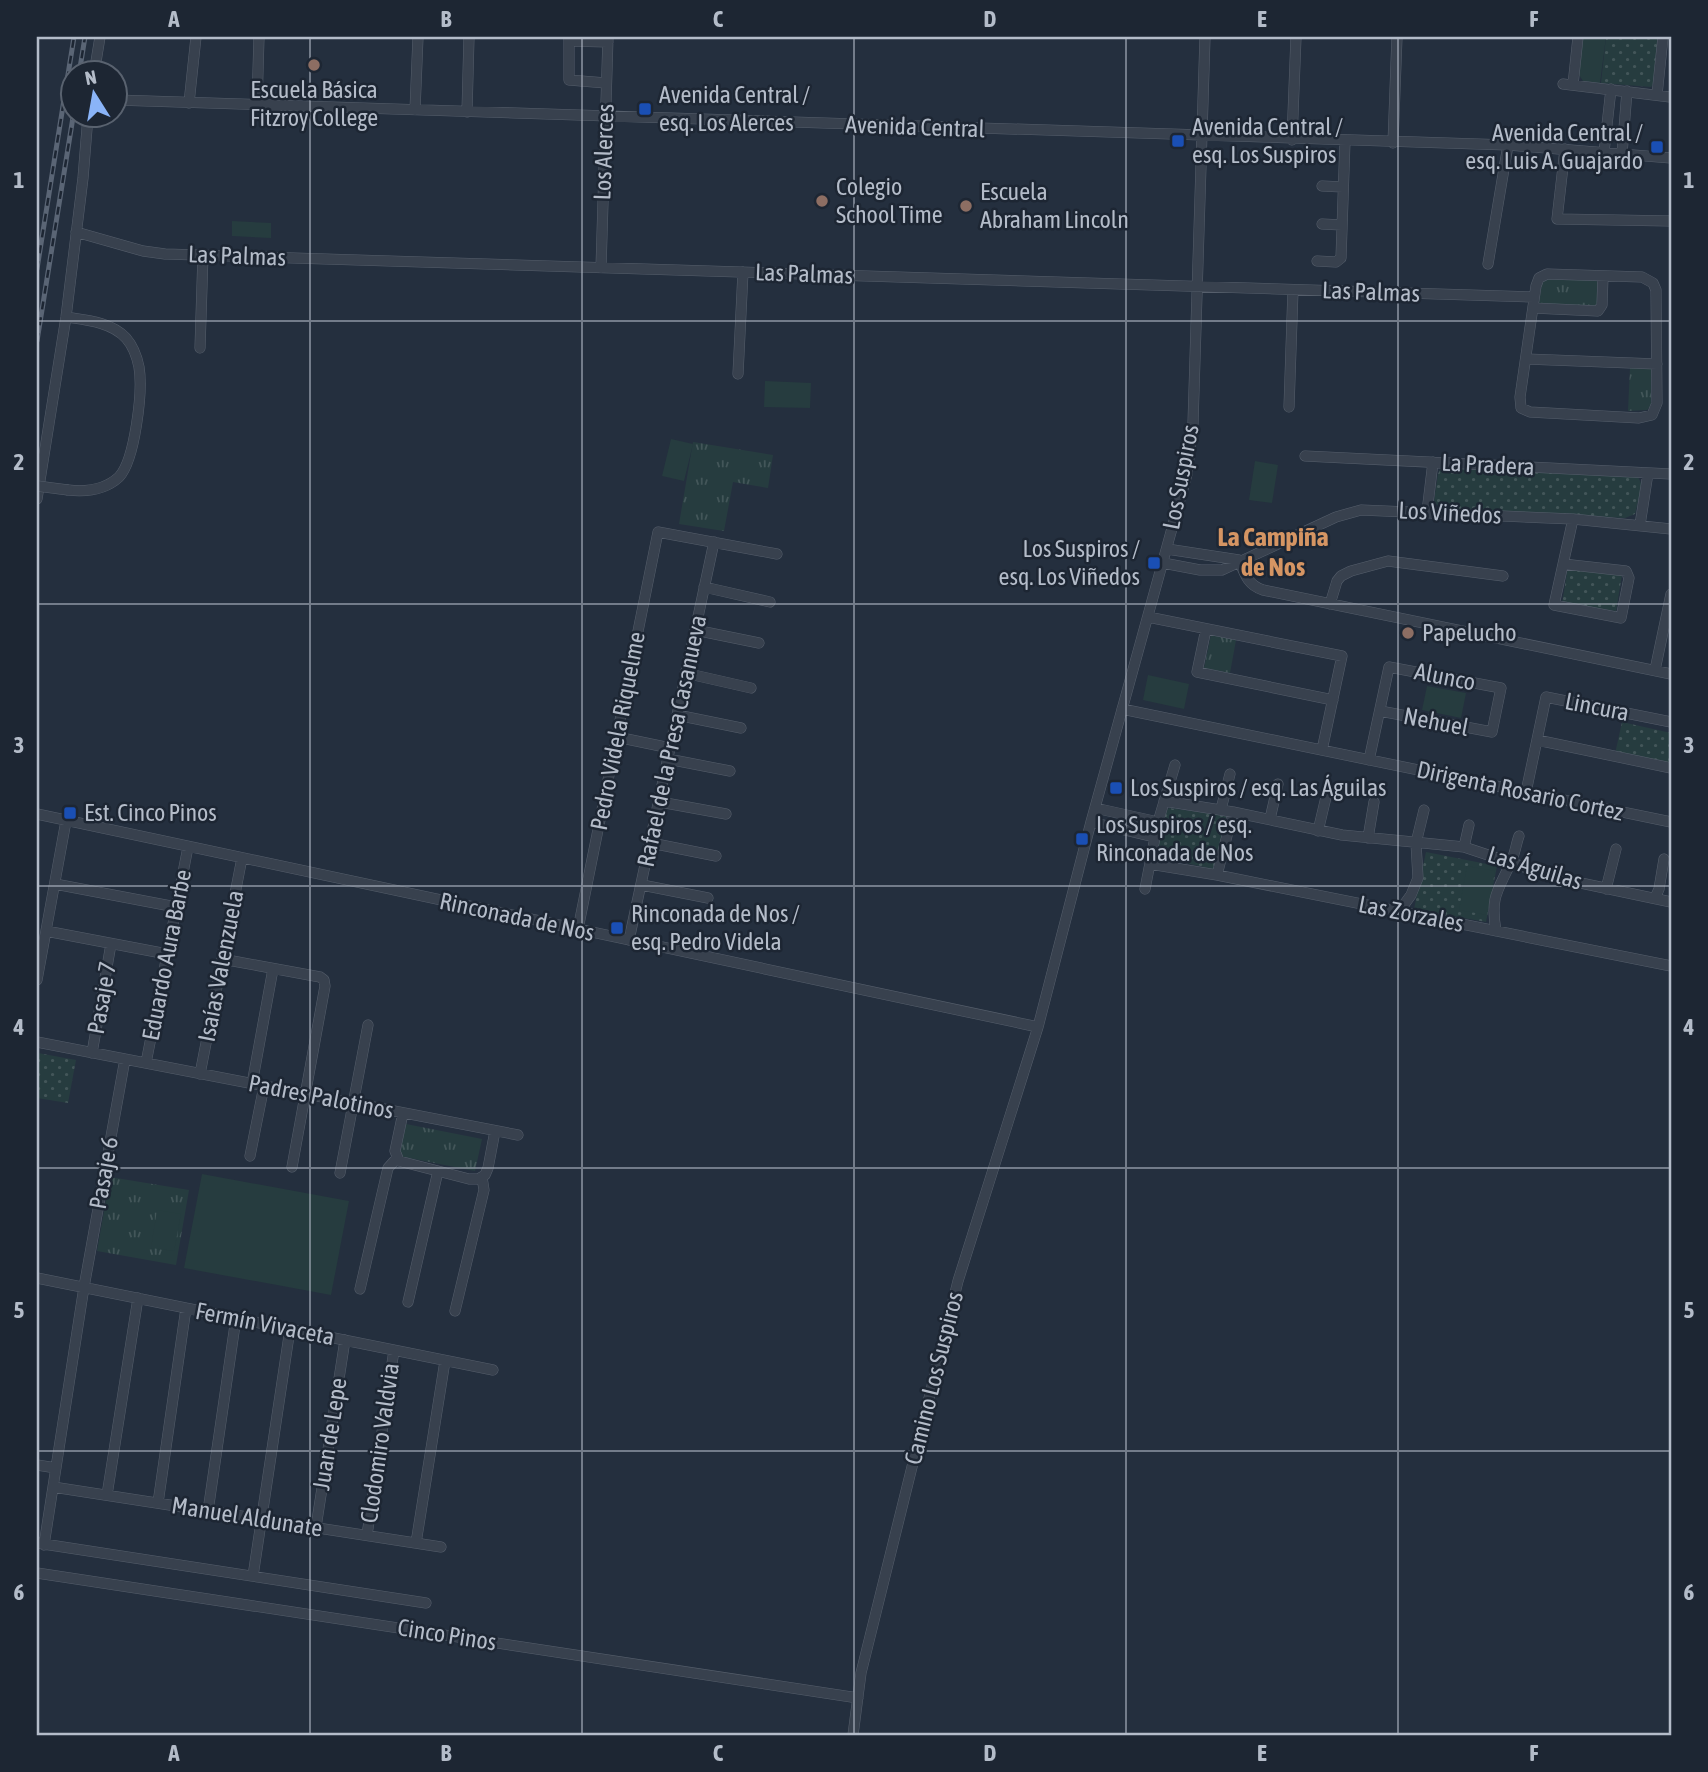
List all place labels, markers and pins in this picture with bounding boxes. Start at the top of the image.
marker: Escuela Básica Fitzroy College [306,57,322,73]
place label: Escuela Básica Fitzroy College [250,76,378,131]
place label: Avenida Central / esq. Los Alerces [659,81,810,136]
marker: Avenida Central / esq. Los Alerces [637,101,653,117]
place label: Avenida Central / esq. Los Suspiros [1192,113,1343,168]
place label: Avenida Central / esq. Luis A. Guajardo [1465,119,1643,174]
marker: Avenida Central / esq. Los Suspiros [1170,133,1186,149]
marker: Avenida Central / esq. Luis A. Guajardo [1649,139,1665,155]
place label: Colegio School Time [836,173,943,228]
place label: Escuela Abraham Lincoln [980,178,1129,233]
marker: Colegio School Time [814,193,830,209]
marker: Escuela Abraham Lincoln [958,198,974,214]
place label: Los Suspiros / esq. Los Viñedos [999,535,1140,590]
marker: Los Suspiros / esq. Los Viñedos [1146,555,1162,571]
place label: Papelucho [1422,619,1516,646]
marker: Papelucho [1400,625,1416,641]
place label: Los Suspiros / esq. Las Águilas [1130,774,1387,801]
marker: Los Suspiros / esq. Las Águilas [1108,780,1124,796]
place label: Est. Cinco Pinos [84,799,217,826]
marker: Est. Cinco Pinos [62,805,78,821]
place label: Los Suspiros / esq. Rinconada de Nos [1096,811,1253,866]
marker: Los Suspiros / esq. Rinconada de Nos [1074,831,1090,847]
place label: Rinconada de Nos / esq. Pedro Videla [631,900,800,955]
marker: Rinconada de Nos / esq. Pedro Videla [609,920,625,936]

